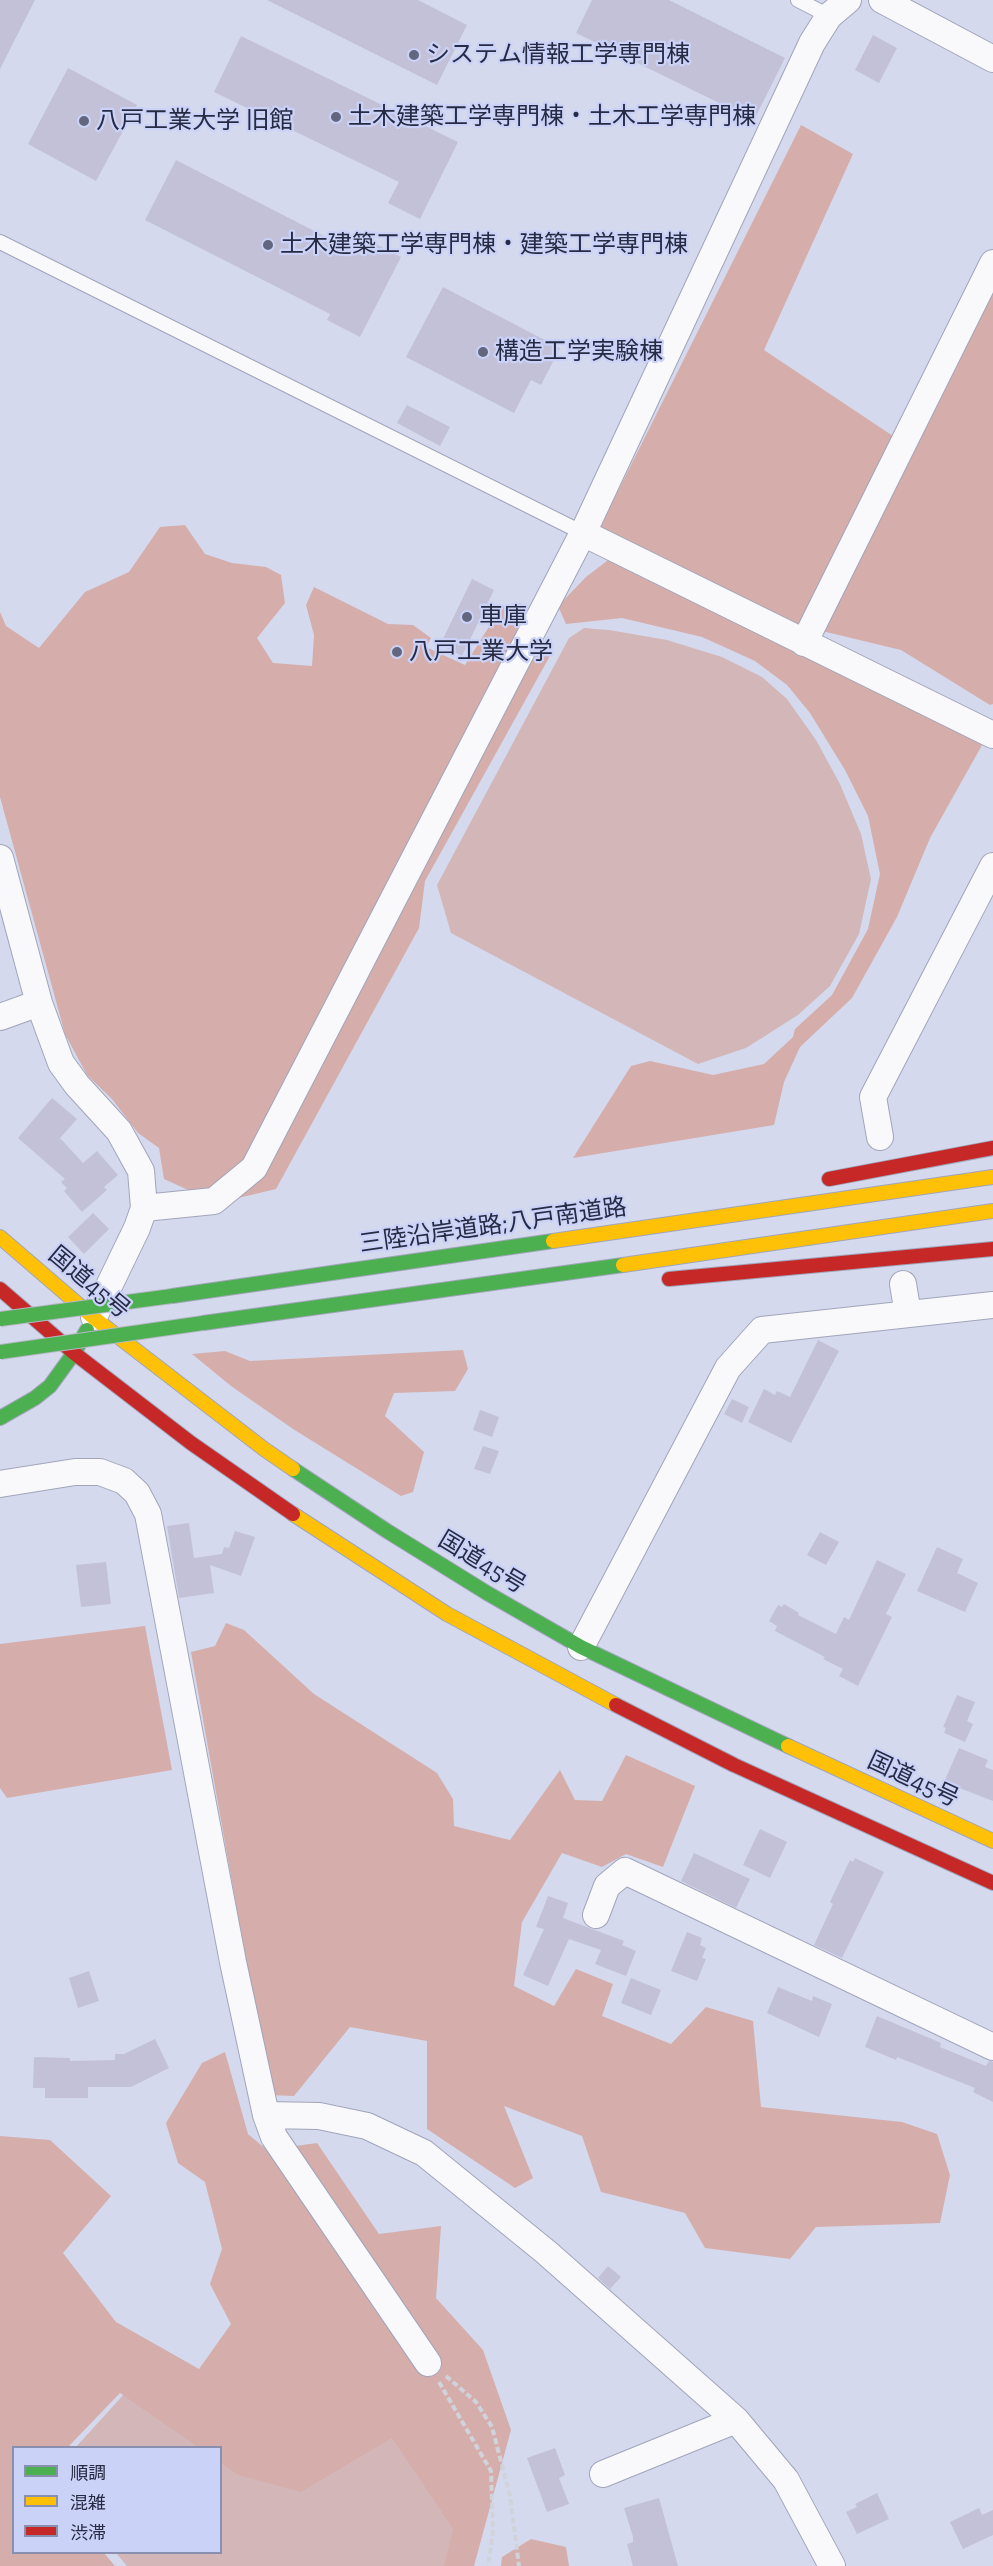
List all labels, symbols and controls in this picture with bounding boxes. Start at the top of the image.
place label: システム情報工学専門棟 [426,41,690,69]
marker: システム情報工学専門棟 [407,48,421,62]
place label: 土木建築工学専門棟・土木工学専門棟 [348,103,756,131]
place label: 八戸工業大学 旧館 [96,107,293,135]
marker: 土木建築工学専門棟・土木工学専門棟 [329,110,343,124]
marker: 八戸工業大学 旧館 [77,114,91,128]
place label: 土木建築工学専門棟・建築工学専門棟 [280,231,688,259]
marker: 土木建築工学専門棟・建築工学専門棟 [261,238,275,252]
place label: 構造工学実験棟 [495,338,663,366]
marker: 構造工学実験棟 [476,345,490,359]
place label: 車庫 [479,603,527,631]
marker: 車庫 [460,610,474,624]
place label: 八戸工業大学 [409,638,553,666]
marker: 八戸工業大学 [390,645,404,659]
street label: 三陸沿岸道路;八戸南道路 [357,1193,629,1259]
street label: 国道45号 [43,1241,135,1325]
street label: 国道45号 [433,1526,531,1600]
street label: 国道45号 [863,1746,963,1814]
legend [12,2446,222,2554]
text: 順調 [70,2462,106,2484]
text: 混雑 [70,2492,106,2514]
text: 渋滞 [70,2522,106,2544]

